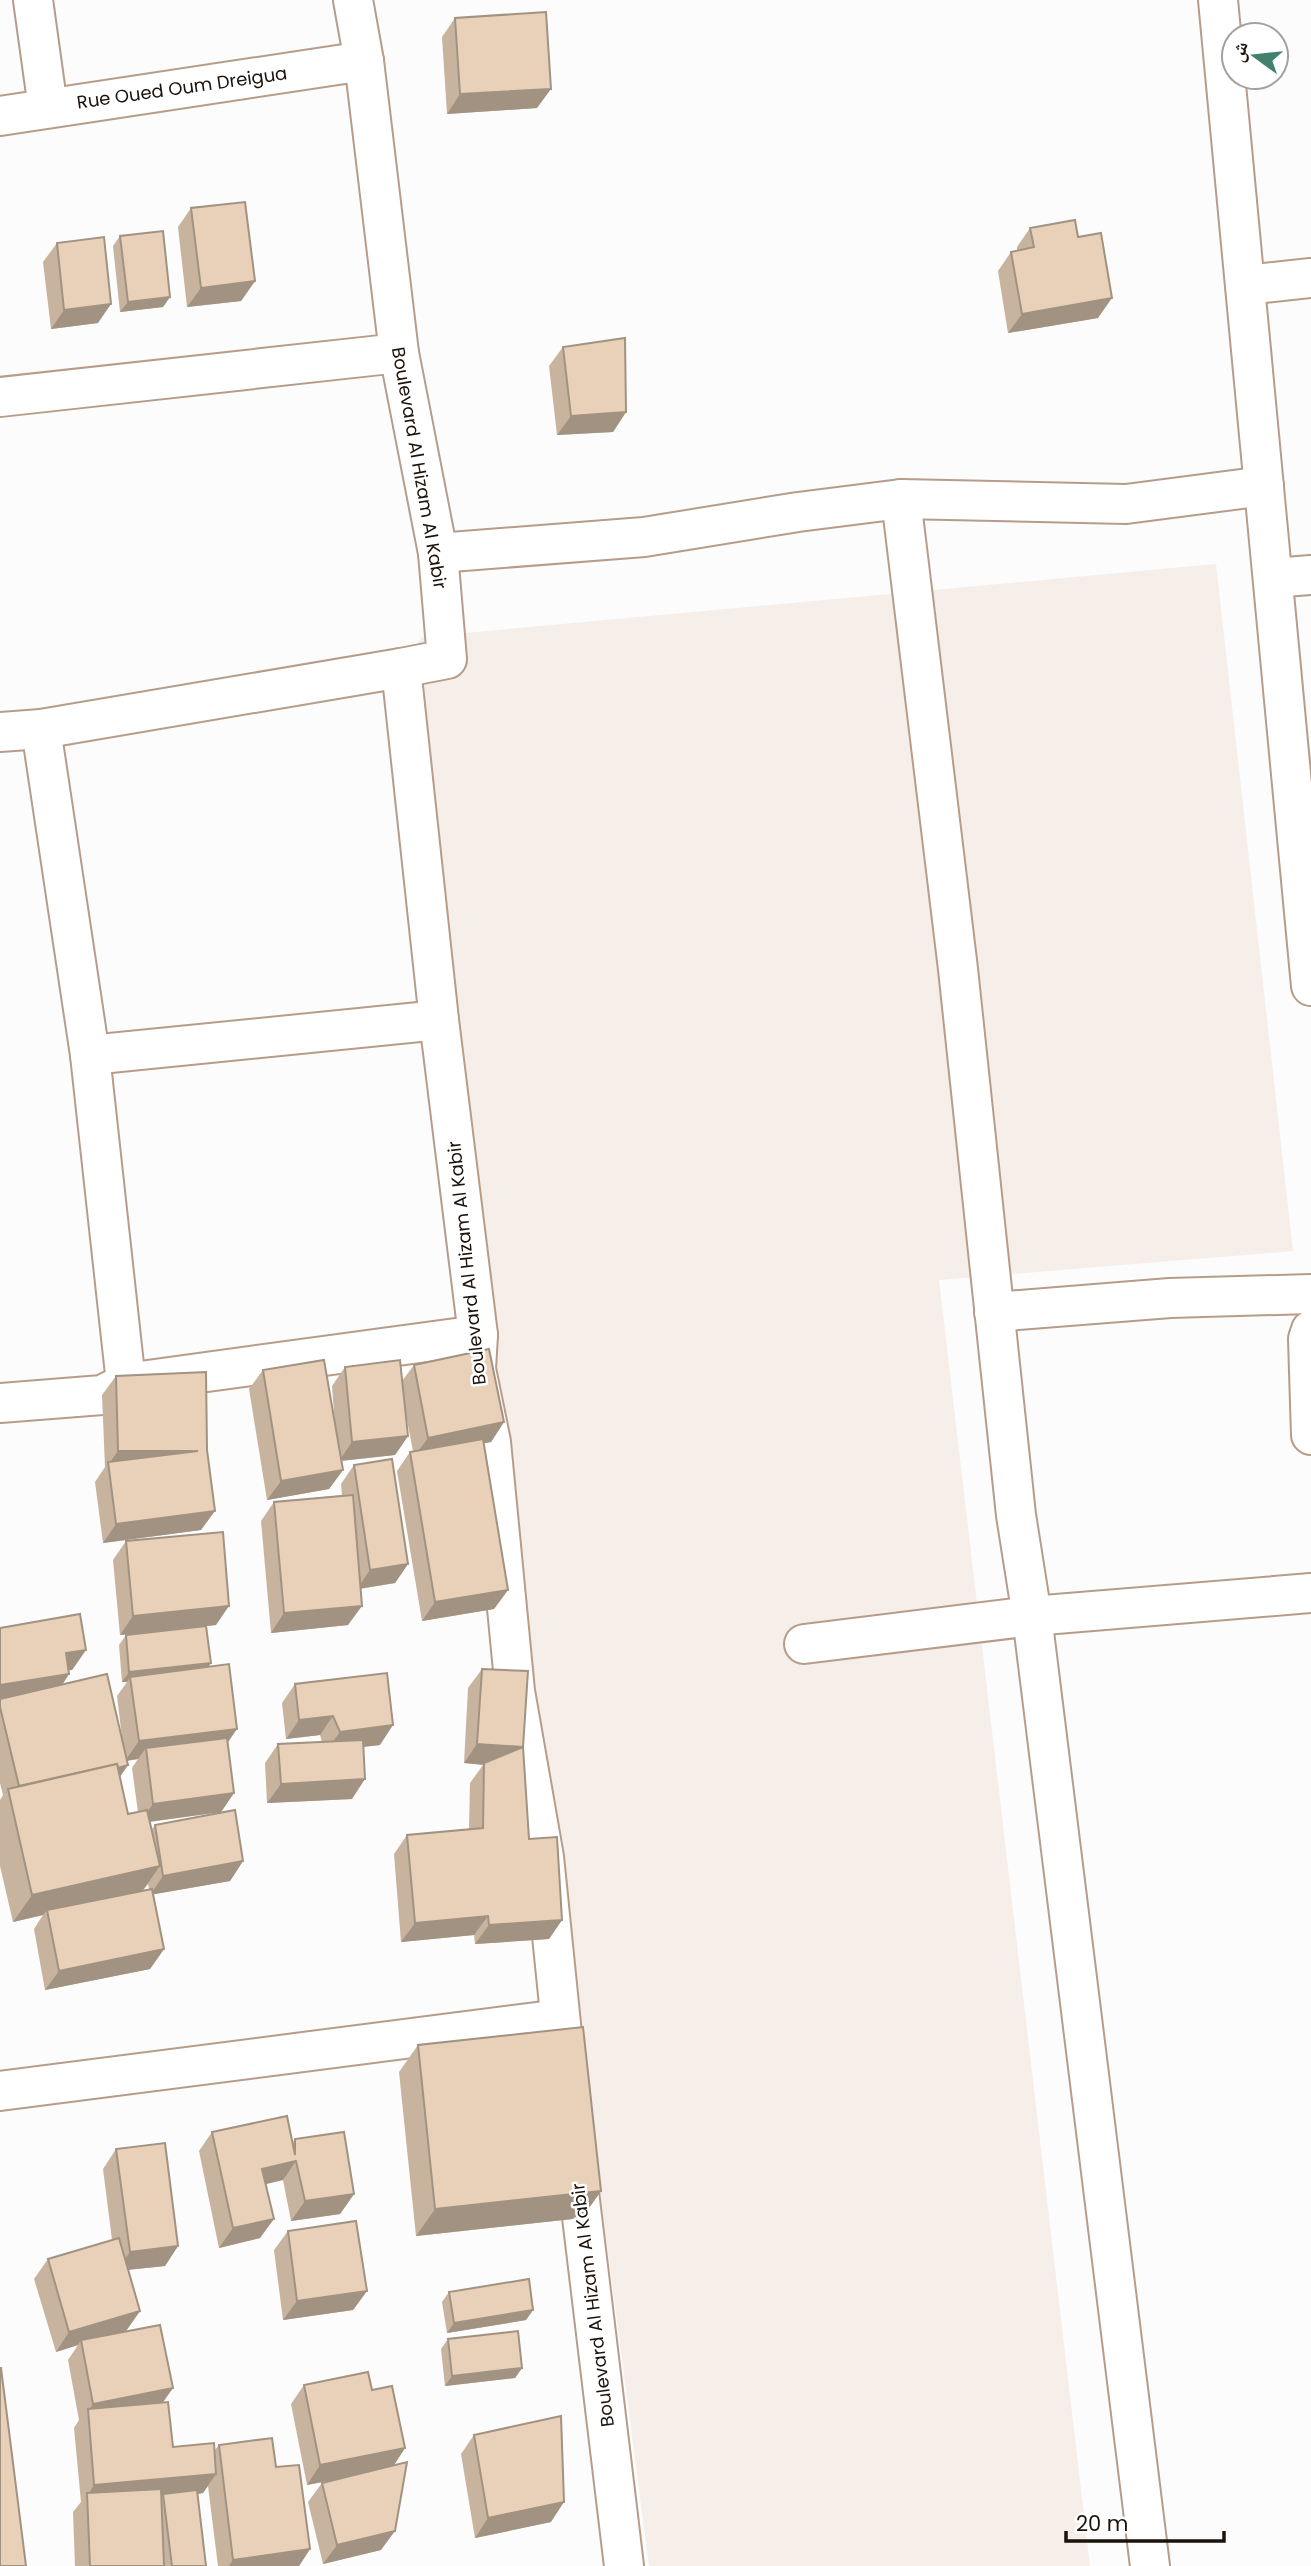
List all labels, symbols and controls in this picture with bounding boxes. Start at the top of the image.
north arrow [1220,21,1290,91]
text: ش [1223,38,1255,65]
street label: Rue Oued Oum Dreigua [75,60,289,115]
street label: Boulevard Al Hizam Al Kabir [386,345,453,591]
street label: Boulevard Al Hizam Al Kabir [441,1140,492,1386]
street label: Boulevard Al Hizam Al Kabir [565,2182,620,2428]
scale bar [1066,2500,1224,2544]
text: 20 m [1076,2509,1129,2538]

